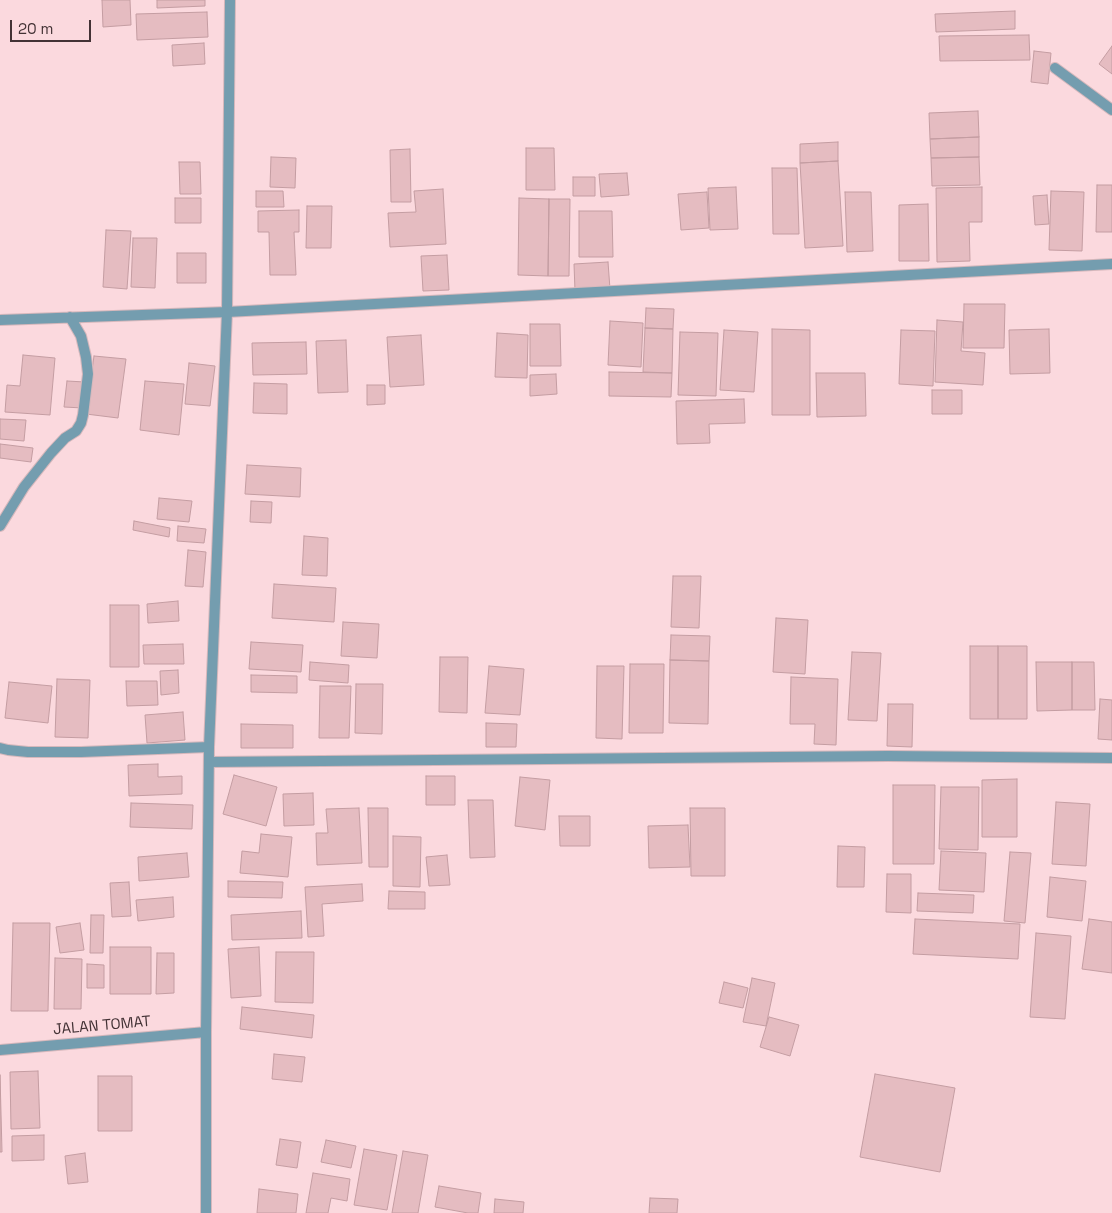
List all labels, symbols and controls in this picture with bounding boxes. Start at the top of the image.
scale bar [12,10,94,42]
text: 20 m [18,19,53,38]
street label: JALAN TOMAT [52,1013,152,1039]

